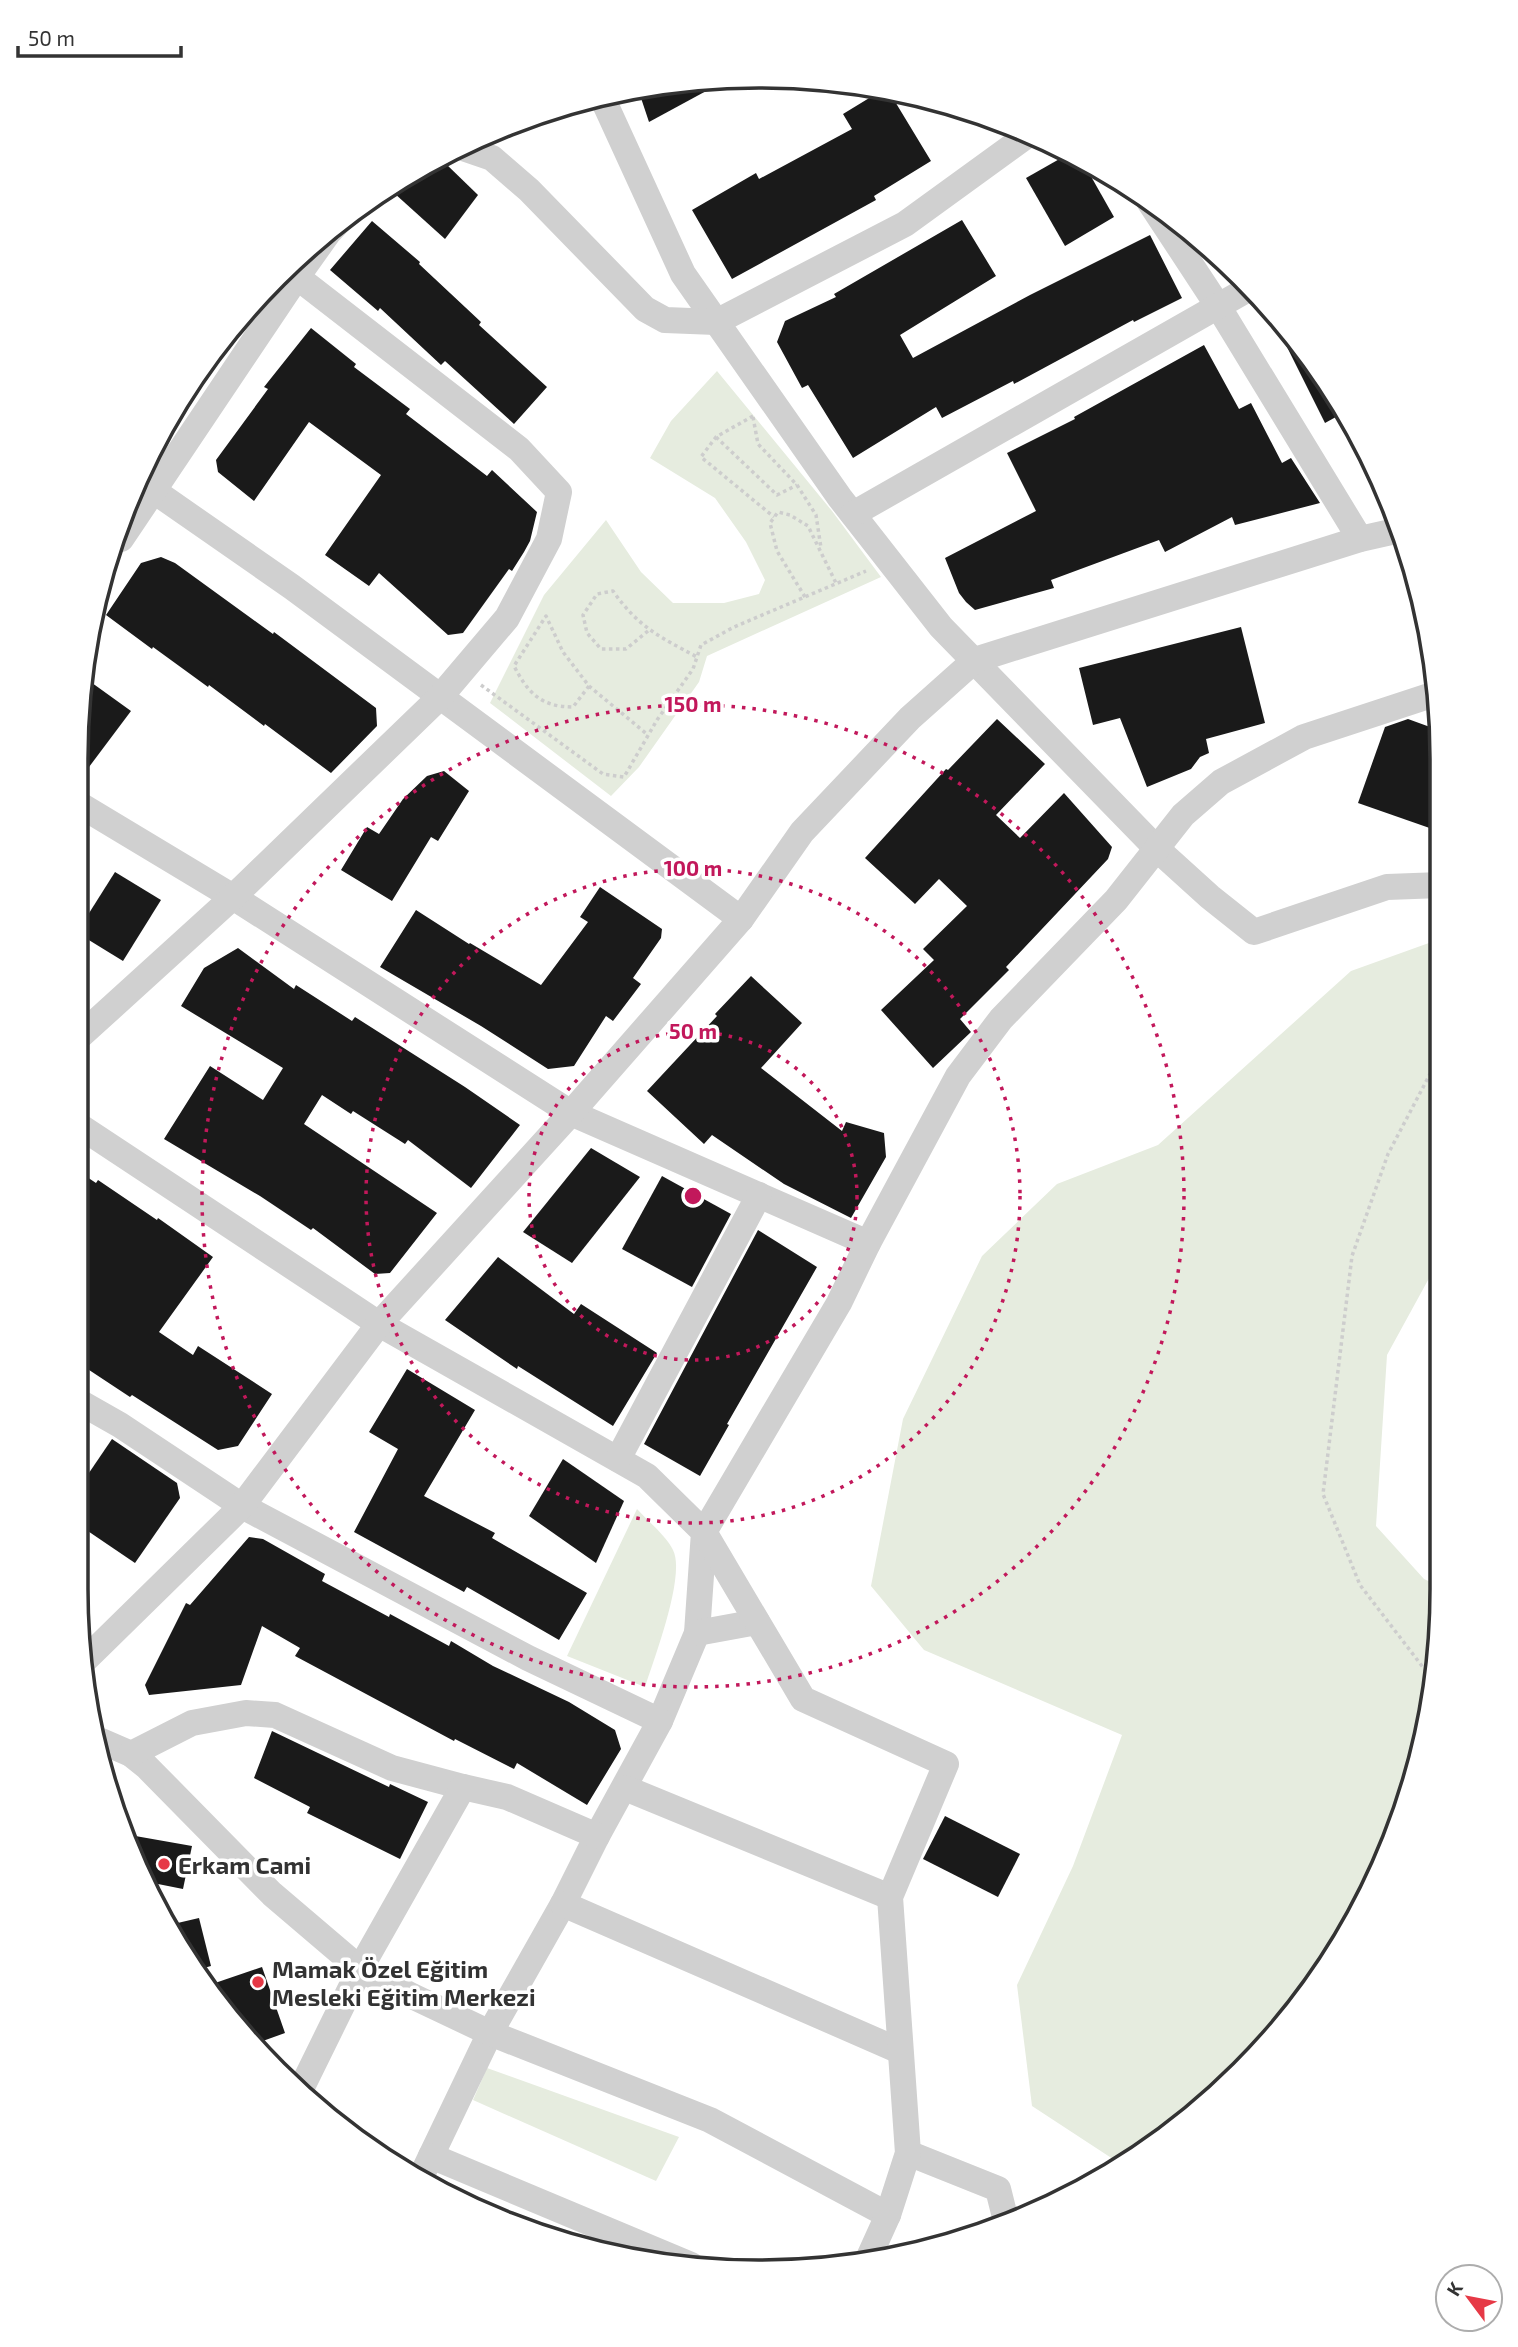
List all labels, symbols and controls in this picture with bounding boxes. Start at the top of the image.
scale bar [18,14,180,58]
text: 50 m [28,25,75,50]
text: 150 m [665,691,721,716]
text: 100 m [664,855,722,880]
text: 50 m [669,1018,717,1043]
centre of rings [681,1184,705,1208]
place label: Erkam Cami [178,1850,311,1879]
marker: Erkam Cami [156,1856,172,1872]
place label: Mamak Özel Eğitim Mesleki Eğitim Merkezi [272,1954,536,2011]
marker: Mamak Özel Eğitim Mesleki Eğitim Merkezi [250,1974,266,1990]
north arrow [1434,2263,1504,2333]
text: K [1441,2278,1467,2300]

